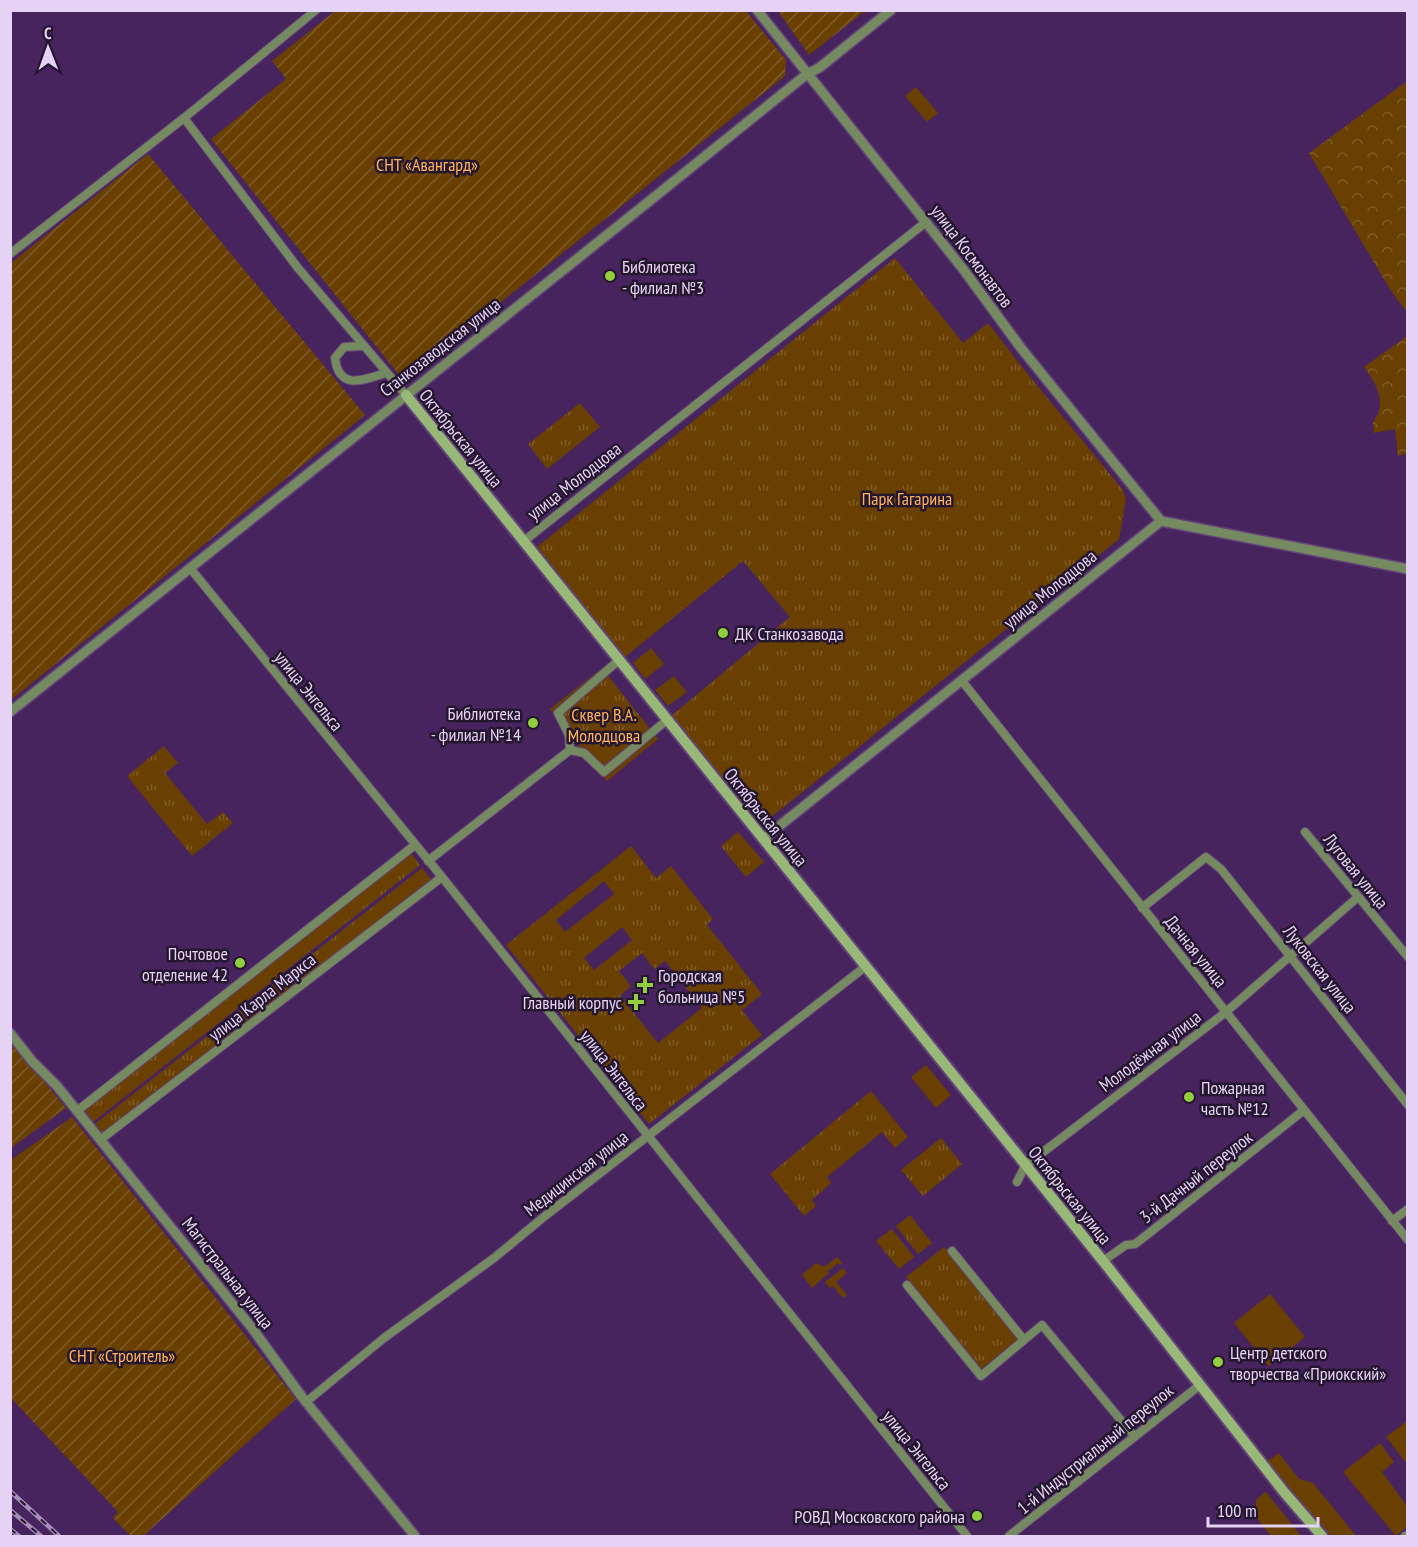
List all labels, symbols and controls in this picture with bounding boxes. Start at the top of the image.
north arrow [18,18,78,78]
text: С [44,23,52,43]
park label: СНТ «Авангард» [376,153,478,176]
street label: улица Космонавтов [926,200,1018,312]
place label: Библиотека - филиал №3 [622,255,704,299]
marker: Библиотека - филиал №3 [603,269,617,283]
street label: Станкозаводская улица [375,293,505,401]
street label: Октябрьская улица [414,384,508,492]
street label: улица Молодцова [522,437,626,525]
park label: Парк Гагарина [862,487,952,510]
street label: улица Молодцова [999,544,1101,634]
place label: ДК Станкозавода [735,622,844,645]
marker: ДК Станкозавода [716,626,730,640]
street label: улица Энгельса [270,646,348,736]
place label: Библиотека - филиал №14 [431,702,521,746]
park label: Сквер В.А. Молодцова [568,703,640,747]
marker: Библиотека - филиал №14 [526,716,540,730]
street label: Октябрьская улица [719,763,813,871]
street label: Луговая улица [1318,828,1393,914]
street label: Дачная улица [1160,910,1232,992]
street label: Луковская улица [1278,919,1362,1018]
place label: Почтовое отделение 42 [142,942,228,986]
street label: улица Карла Маркса [204,948,320,1046]
marker: Почтовое отделение 42 [233,956,247,970]
place label: Городская больница №5 [658,964,745,1008]
marker: Городская больница №5 [636,976,654,994]
place label: Главный корпус [523,991,623,1014]
marker: Главный корпус [627,993,645,1011]
street label: Молодёжная улица [1094,1005,1206,1097]
street label: улица Энгельса [575,1025,653,1115]
place label: Пожарная часть №12 [1201,1076,1268,1120]
marker: Пожарная часть №12 [1182,1090,1196,1104]
street label: Медицинская улица [519,1125,633,1221]
street label: 3-й Дачный переулок [1135,1126,1257,1228]
street label: Октябрьская улица [1023,1141,1117,1249]
street label: Магистральная улица [177,1212,279,1334]
place label: Центр детского творчества «Приокский» [1230,1341,1386,1385]
park label: СНТ «Строитель» [69,1344,175,1367]
marker: Центр детского творчества «Приокский» [1211,1355,1225,1369]
street label: 1-й Индустриальный переулок [1012,1379,1178,1519]
street label: улица Энгельса [878,1405,956,1495]
scale bar [1208,1490,1318,1528]
text: 100 m [1217,1499,1257,1522]
place label: РОВД Московского района [794,1505,965,1528]
marker: РОВД Московского района [970,1509,984,1523]

